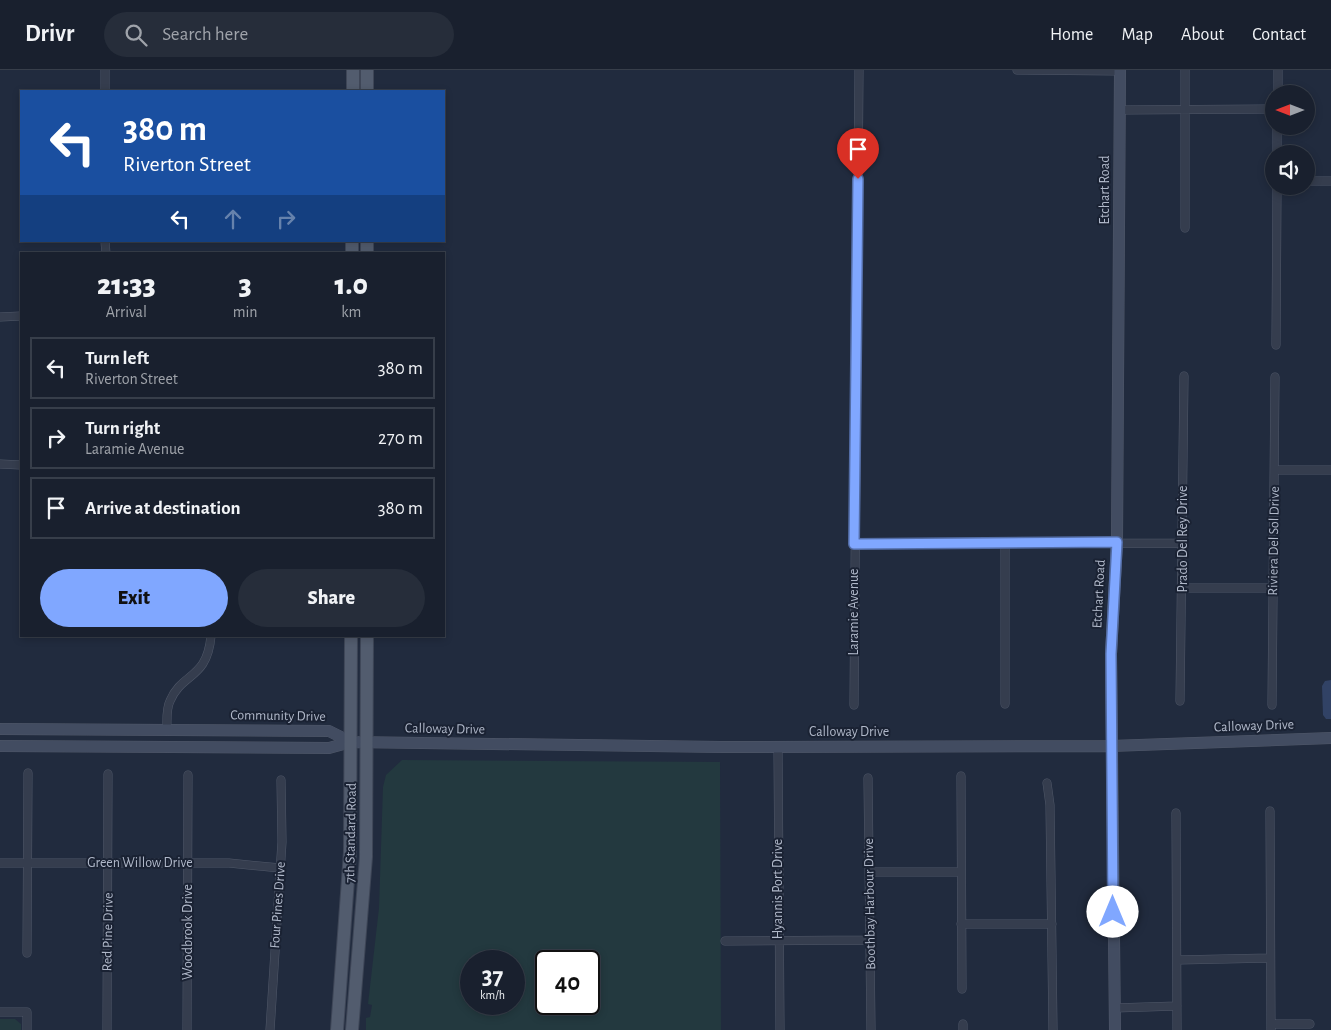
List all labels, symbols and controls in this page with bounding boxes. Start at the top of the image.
search box [104,12,454,57]
icon: search [122,21,150,49]
text: Drivr [25,22,74,46]
text: Search here [162,25,248,44]
text: Home [1050,26,1093,44]
text: Map [1121,26,1153,44]
text: About [1181,26,1224,44]
text: Contact [1252,26,1306,44]
north arrow [1265,85,1315,135]
map controls [1265,85,1315,195]
icon: left [40,110,105,175]
text: 380 m [123,112,207,147]
pin [837,128,879,179]
icon: arrive [844,135,872,163]
button: sound [1265,145,1315,195]
text: Riverton Street [123,153,251,175]
street label: Etchart Road [1098,156,1112,224]
icon: left [166,205,194,233]
icon: ahead [219,205,247,233]
icon: right [272,205,300,233]
text: 21:33 [97,270,156,300]
text: 3 [238,270,252,300]
text: 1.0 [335,270,368,300]
text: Arrival [106,304,147,320]
text: min [233,304,258,320]
text: km [341,304,361,320]
text: Turn left [85,349,149,368]
icon: left [42,354,70,382]
text: 380 m [378,359,423,378]
text: Riverton Street [85,371,178,387]
text: Turn right [85,419,160,438]
icon: right [42,424,70,452]
text: 270 m [378,429,423,448]
text: Laramie Avenue [85,441,184,457]
street label: Prado Del Rey Drive [1176,486,1190,592]
street label: Riviera Del Sol Drive [1266,486,1282,596]
icon: arrive [42,494,70,522]
text: Arrive at destination [85,499,241,518]
text: 380 m [378,499,423,518]
street label: Etchart Road [1090,559,1108,629]
street label: Laramie Avenue [847,568,861,656]
button: Exit [40,569,228,627]
button: Share [238,569,425,627]
street label: Community Drive [230,708,326,724]
street label: Calloway Drive [1214,718,1294,734]
street label: Calloway Drive [405,721,485,737]
street label: Calloway Drive [809,725,889,739]
street label: 7th Standard Road [343,783,359,883]
street label: Boothbay Harbour Drive [862,838,878,970]
street label: Hyannis Port Drive [771,839,785,939]
street label: Green Willow Drive [87,856,193,870]
street label: Four Pines Drive [268,861,288,949]
street label: Woodbrook Drive [181,884,195,980]
position arrow [1086,885,1138,937]
street label: Red Pine Drive [100,892,116,972]
speed limit sign: 40 [535,950,600,1015]
text: 37 [482,964,503,989]
text: km/h [480,989,505,1001]

